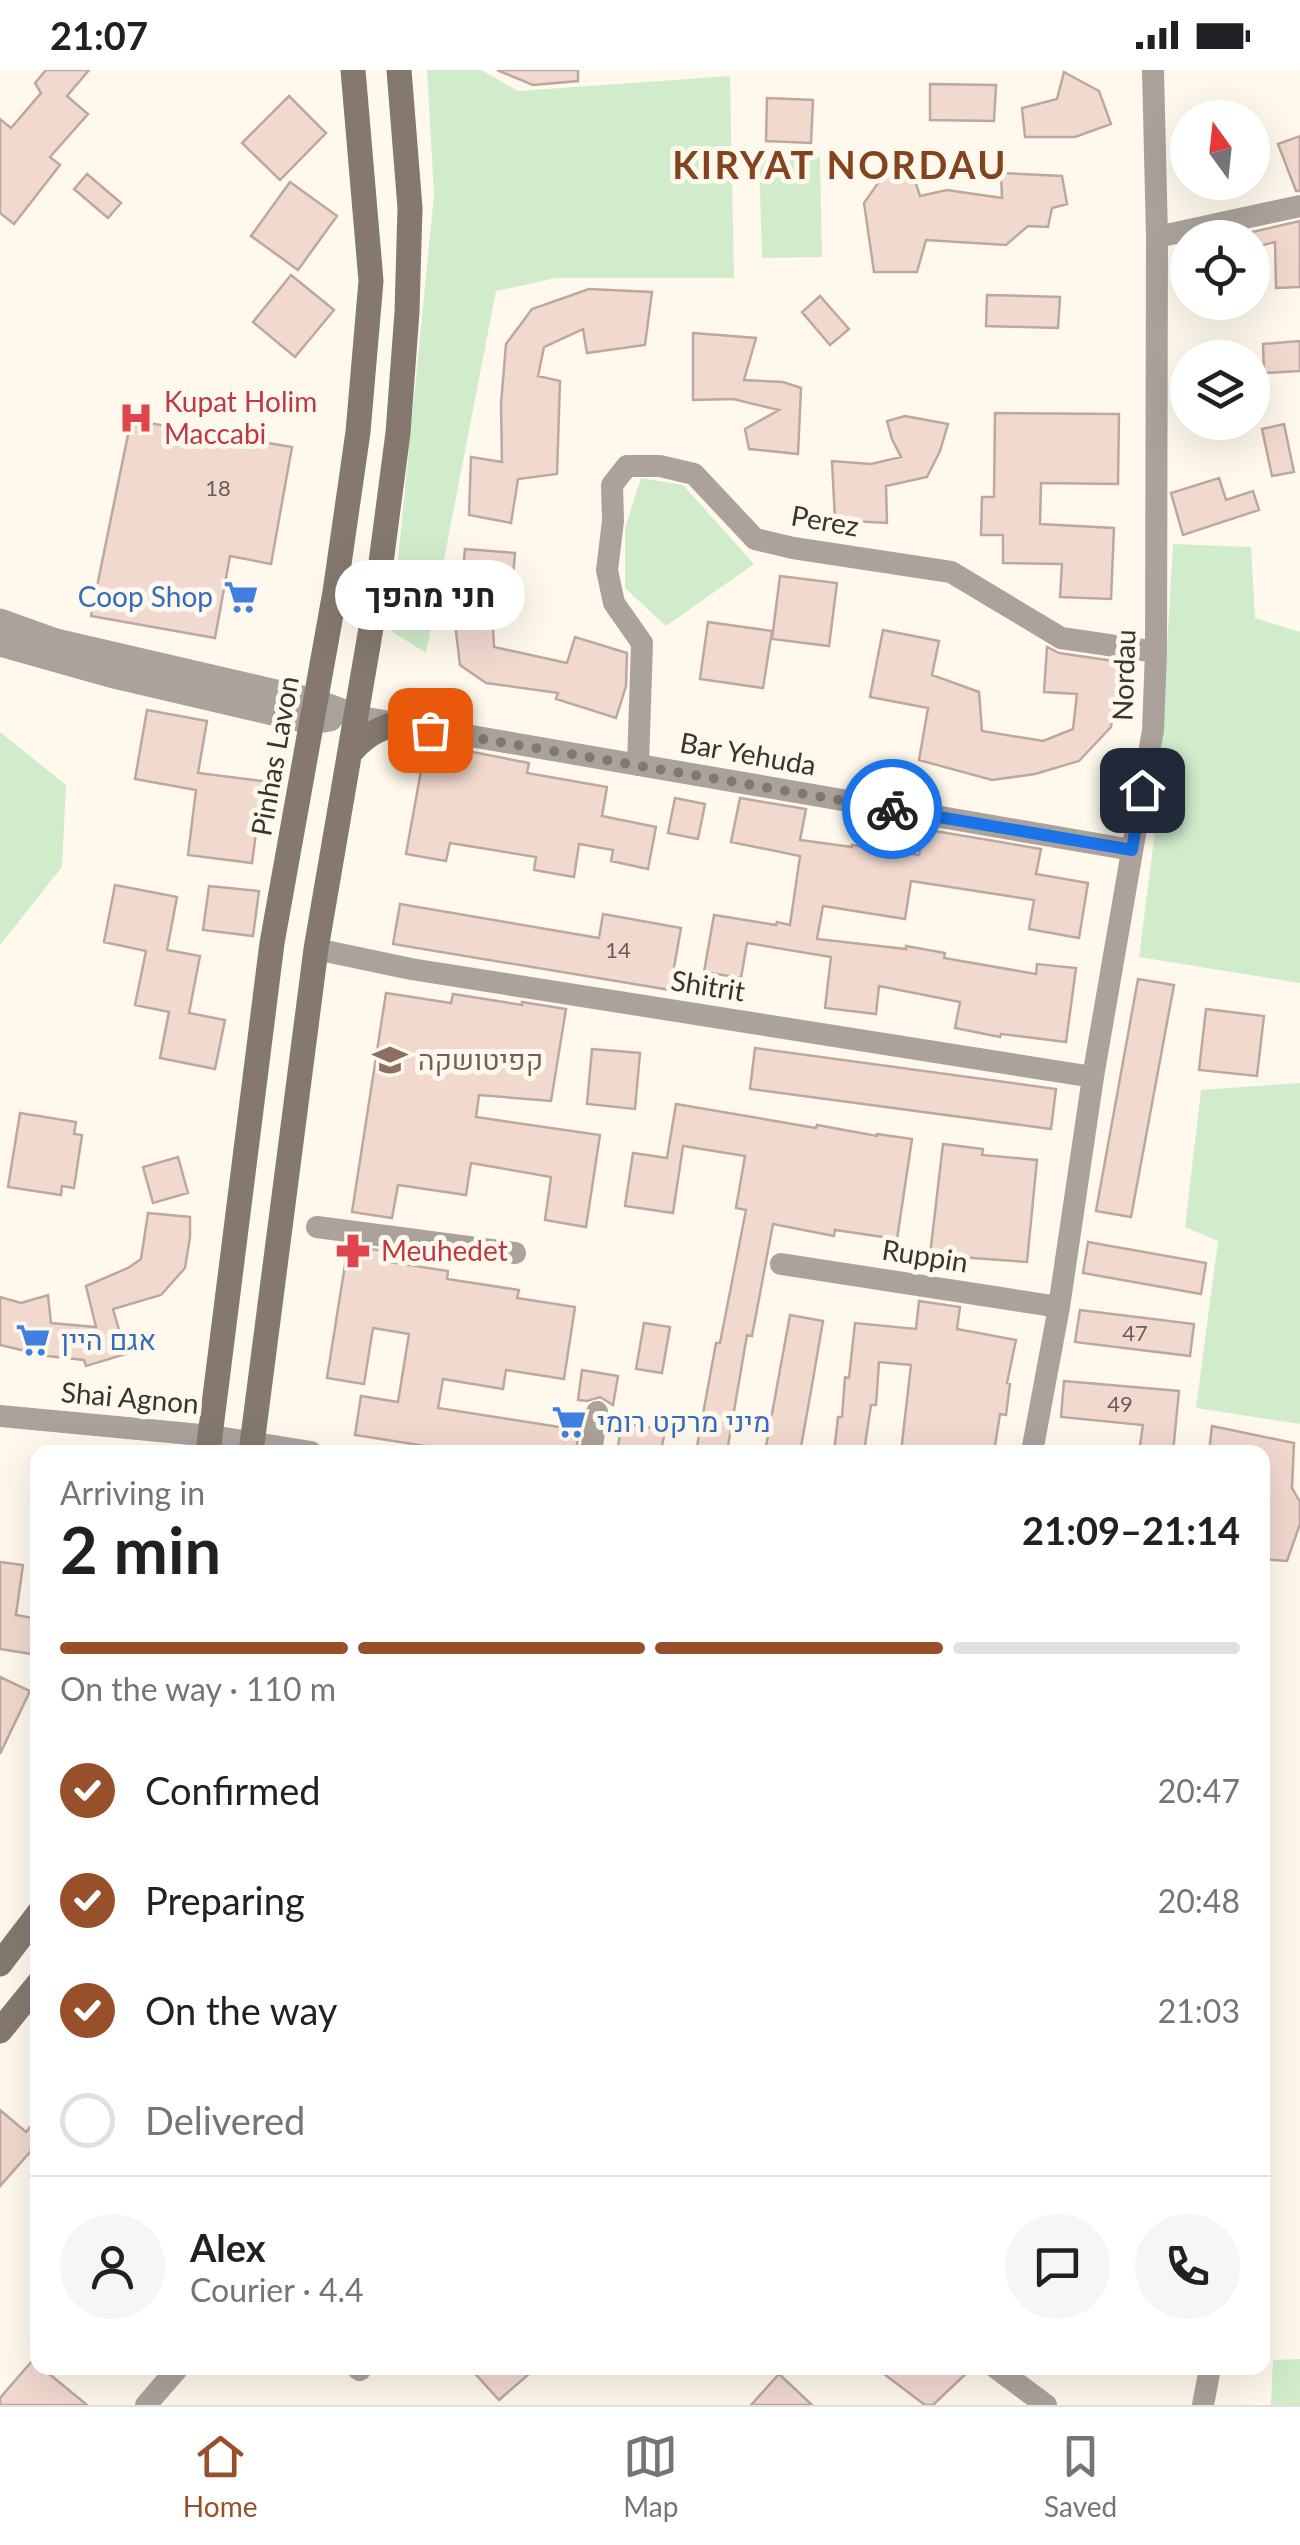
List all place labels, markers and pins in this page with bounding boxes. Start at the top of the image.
place label: Kupat Holim Maccabi [164,384,317,450]
hospital icon: Kupat Holim Maccabi [117,399,155,437]
callout: חני מהפך [335,560,525,630]
supermarket icon: Coop Shop [222,578,260,616]
place label: Coop Shop [78,579,213,613]
pin [388,688,473,773]
pin [1100,748,1185,833]
school or university icon: קפיטושקה [371,1041,409,1079]
place label: קפיטושקה [418,1042,543,1076]
pharmacy icon: Meuhedet [334,1232,372,1270]
place label: Meuhedet [381,1233,508,1267]
supermarket icon: אגם היין [14,1321,52,1359]
place label: אגם היין [61,1322,156,1356]
supermarket icon: מיני מרקט רומי [550,1403,588,1441]
place label: מיני מרקט רומי [597,1404,771,1438]

